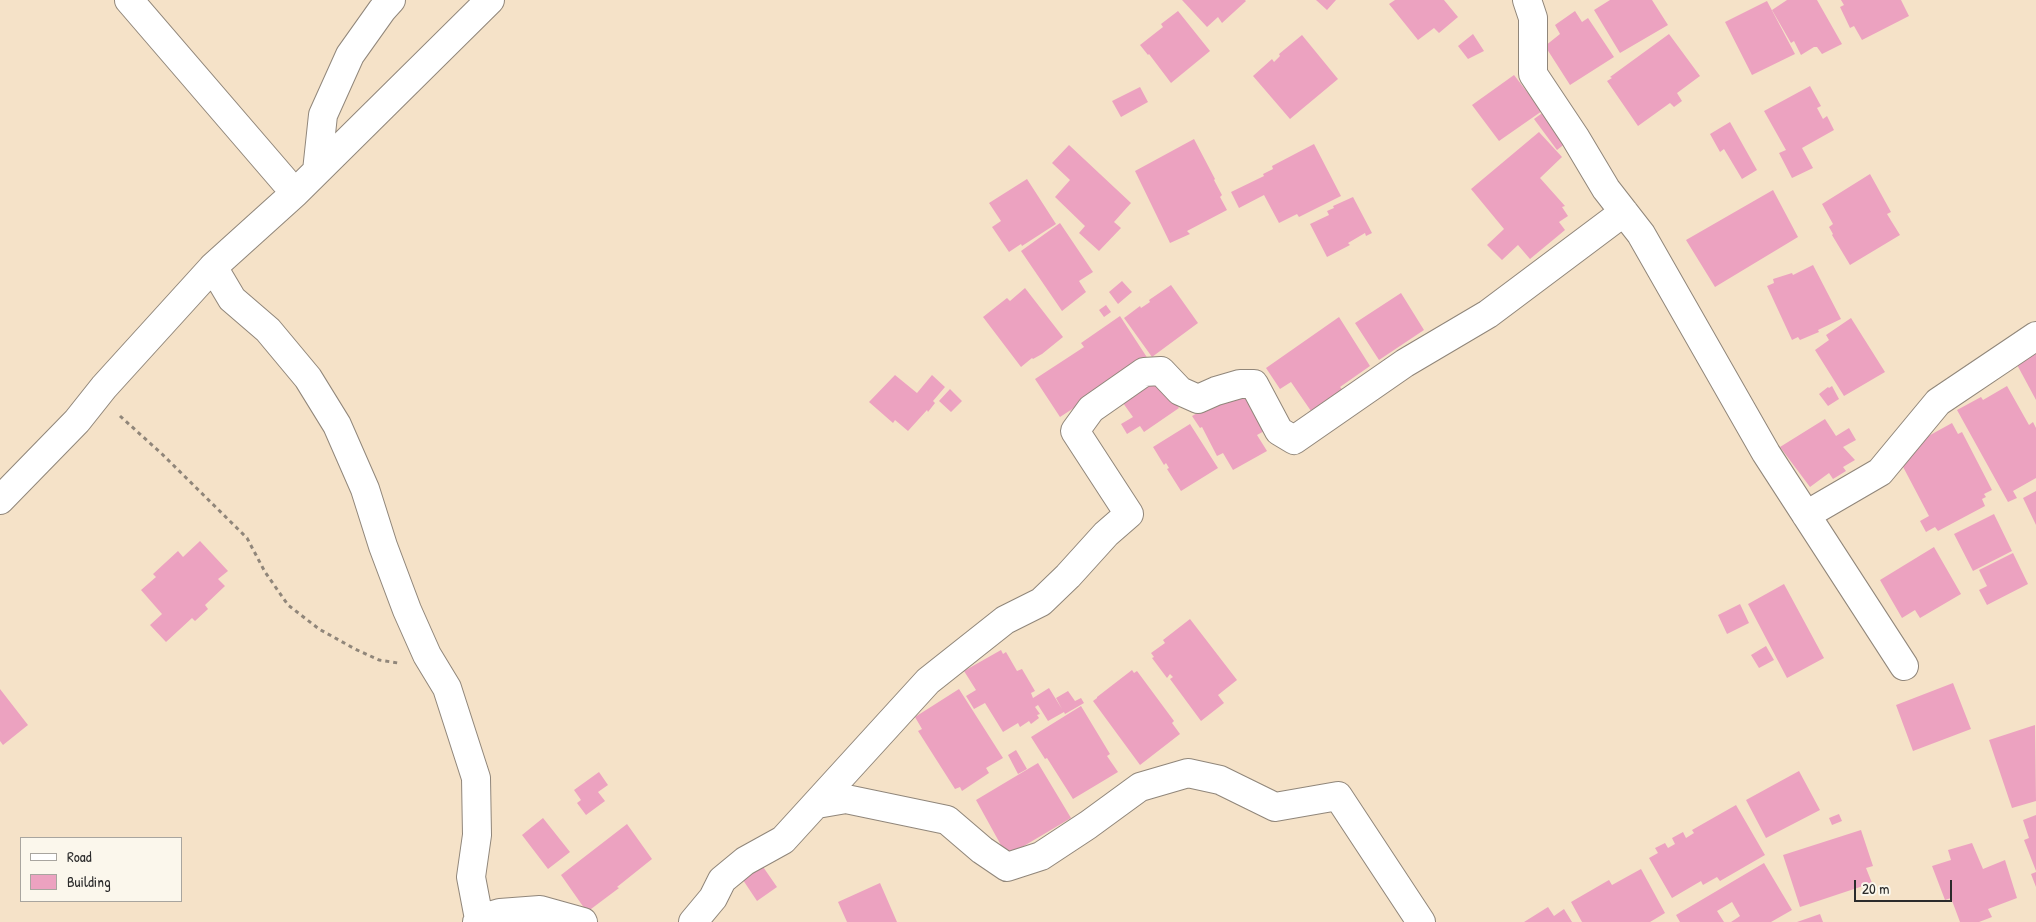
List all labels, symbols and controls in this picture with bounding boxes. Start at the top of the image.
legend [20,837,182,902]
text: Road [67,846,92,867]
scale bar [1856,870,1954,902]
text: Building [67,871,111,892]
text: 20 m [1862,878,1889,899]

